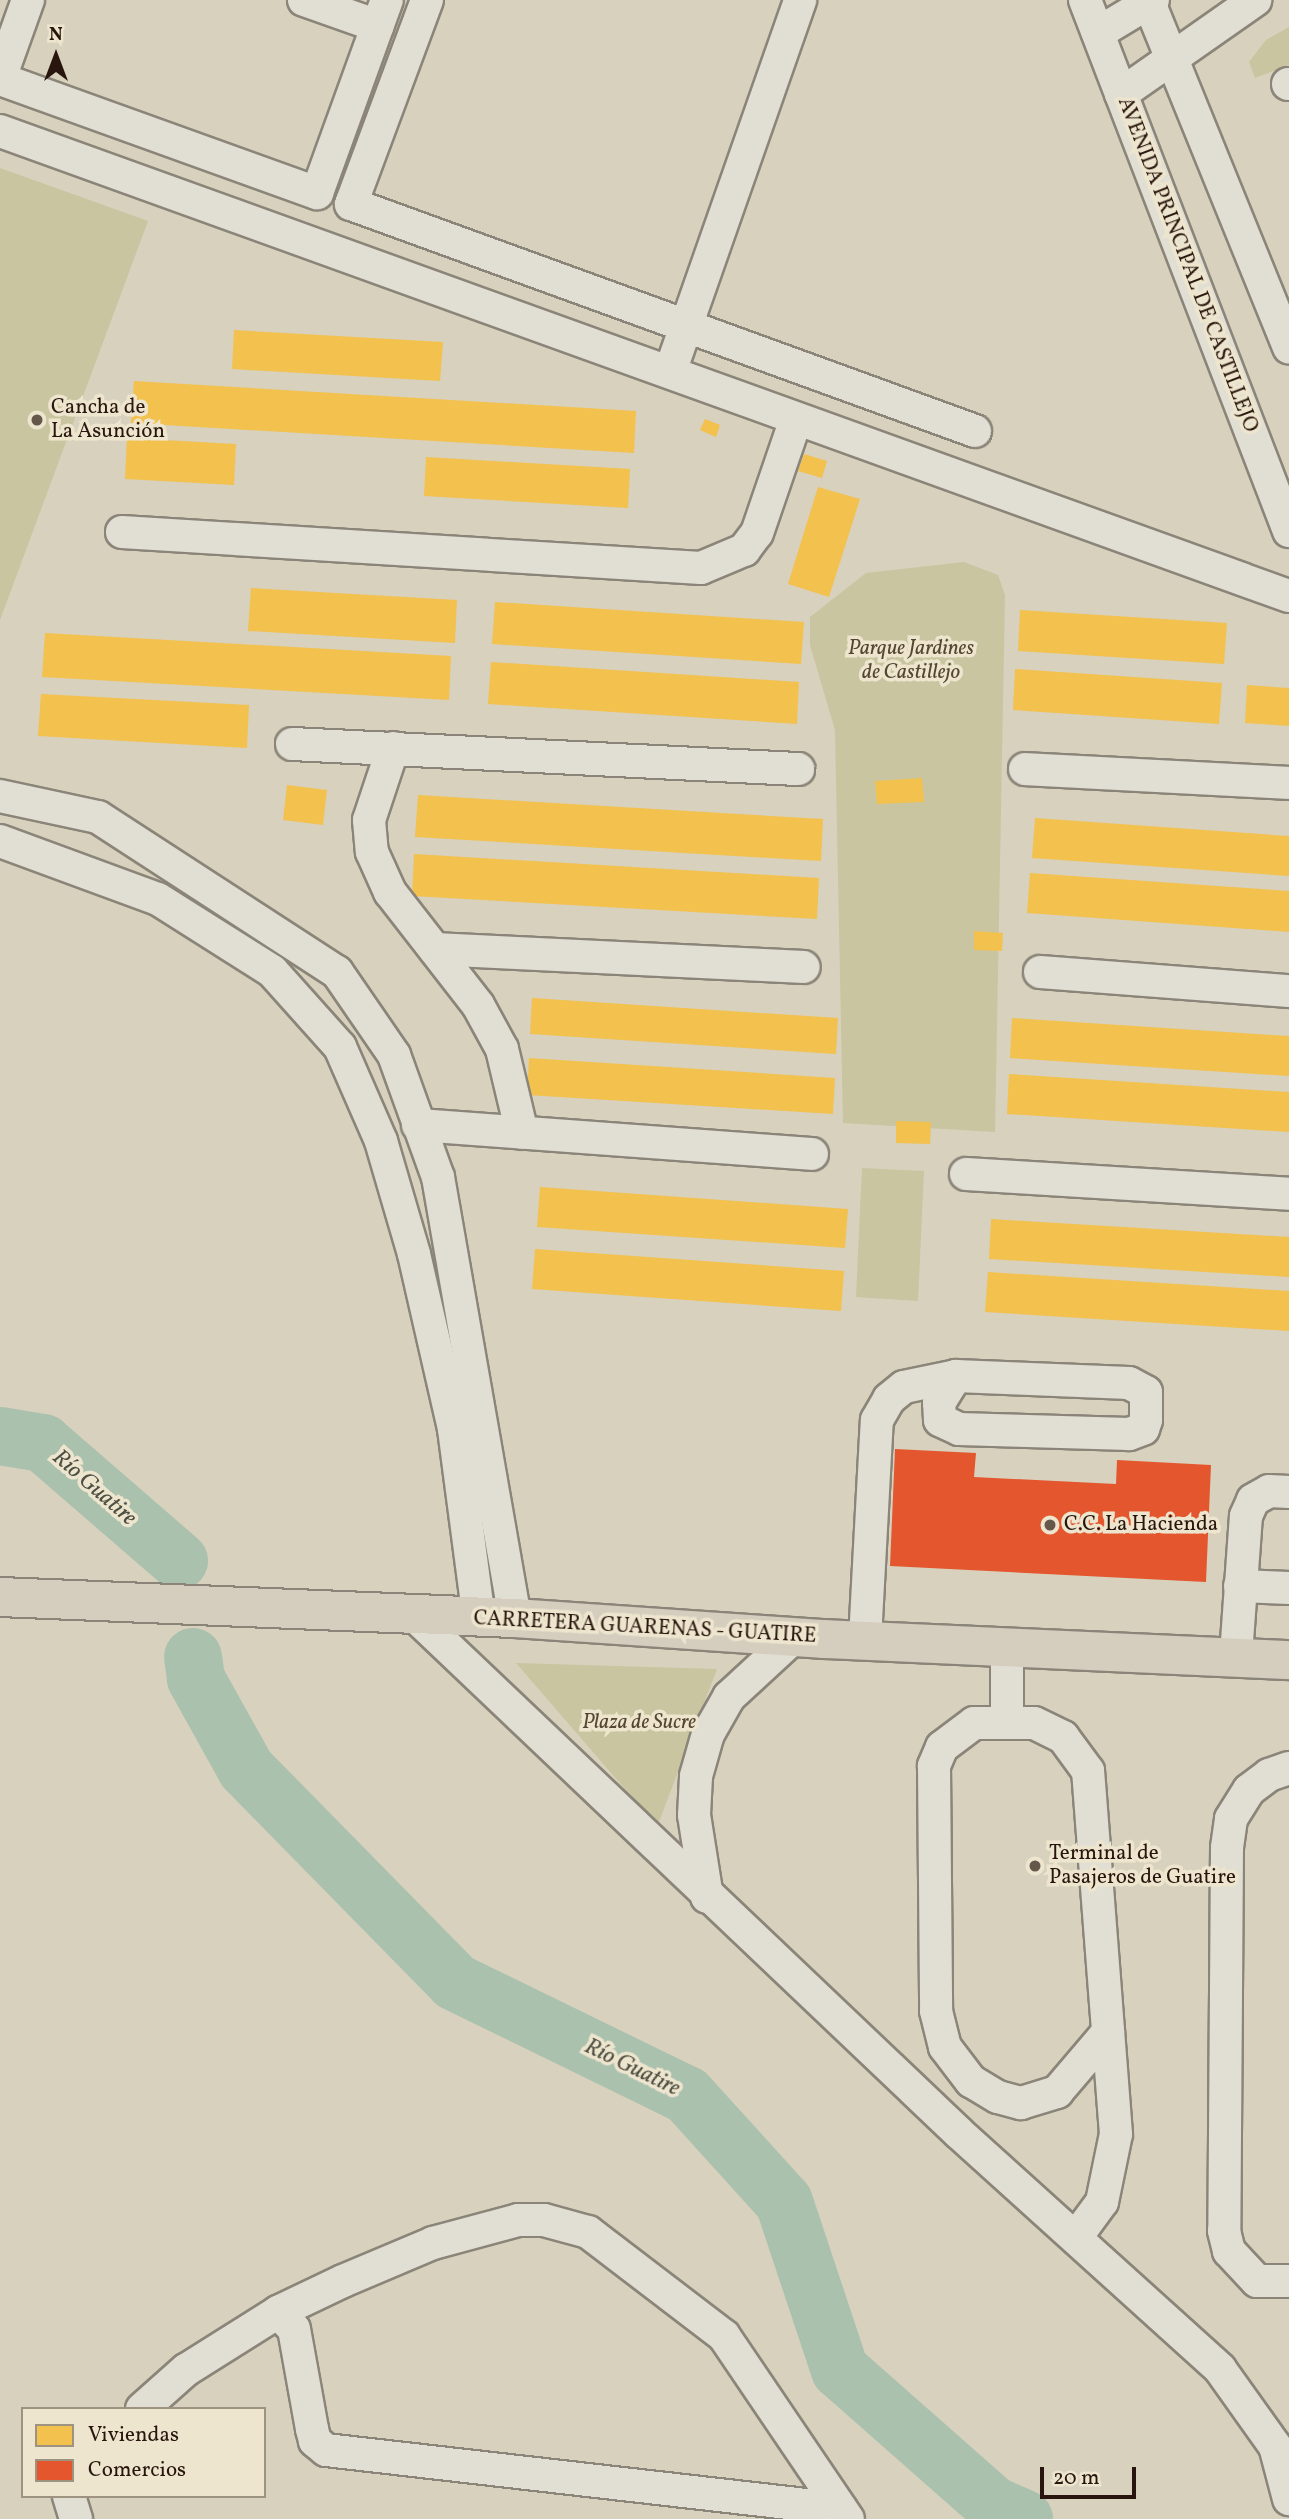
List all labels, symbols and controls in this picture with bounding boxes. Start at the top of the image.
north arrow [21,21,91,91]
text: N [49,22,63,48]
street label: AVENIDA PRINCIPAL DE CASTILLEJO [1111,94,1263,436]
place label: Cancha de La Asunción [51,395,165,445]
marker: Cancha de La Asunción [29,412,45,428]
park label: Parque Jardines de Castillejo [848,636,974,686]
water label: Río Guatire [46,1444,142,1532]
place label: C.C. La Hacienda [1064,1512,1218,1538]
marker: C.C. La Hacienda [1042,1517,1058,1533]
street label: CARRETERA GUARENAS - GUATIRE [473,1606,817,1650]
park label: Plaza de Sucre [582,1710,696,1736]
place label: Terminal de Pasajeros de Guatire [1049,1841,1236,1891]
marker: Terminal de Pasajeros de Guatire [1027,1858,1043,1874]
water label: Río Guatire [580,2033,684,2103]
legend [21,2407,266,2498]
text: Viviendas [88,2421,179,2450]
scale bar [1044,2452,1140,2496]
text: Comercios [88,2456,186,2485]
text: 20 m [1053,2464,1099,2493]

